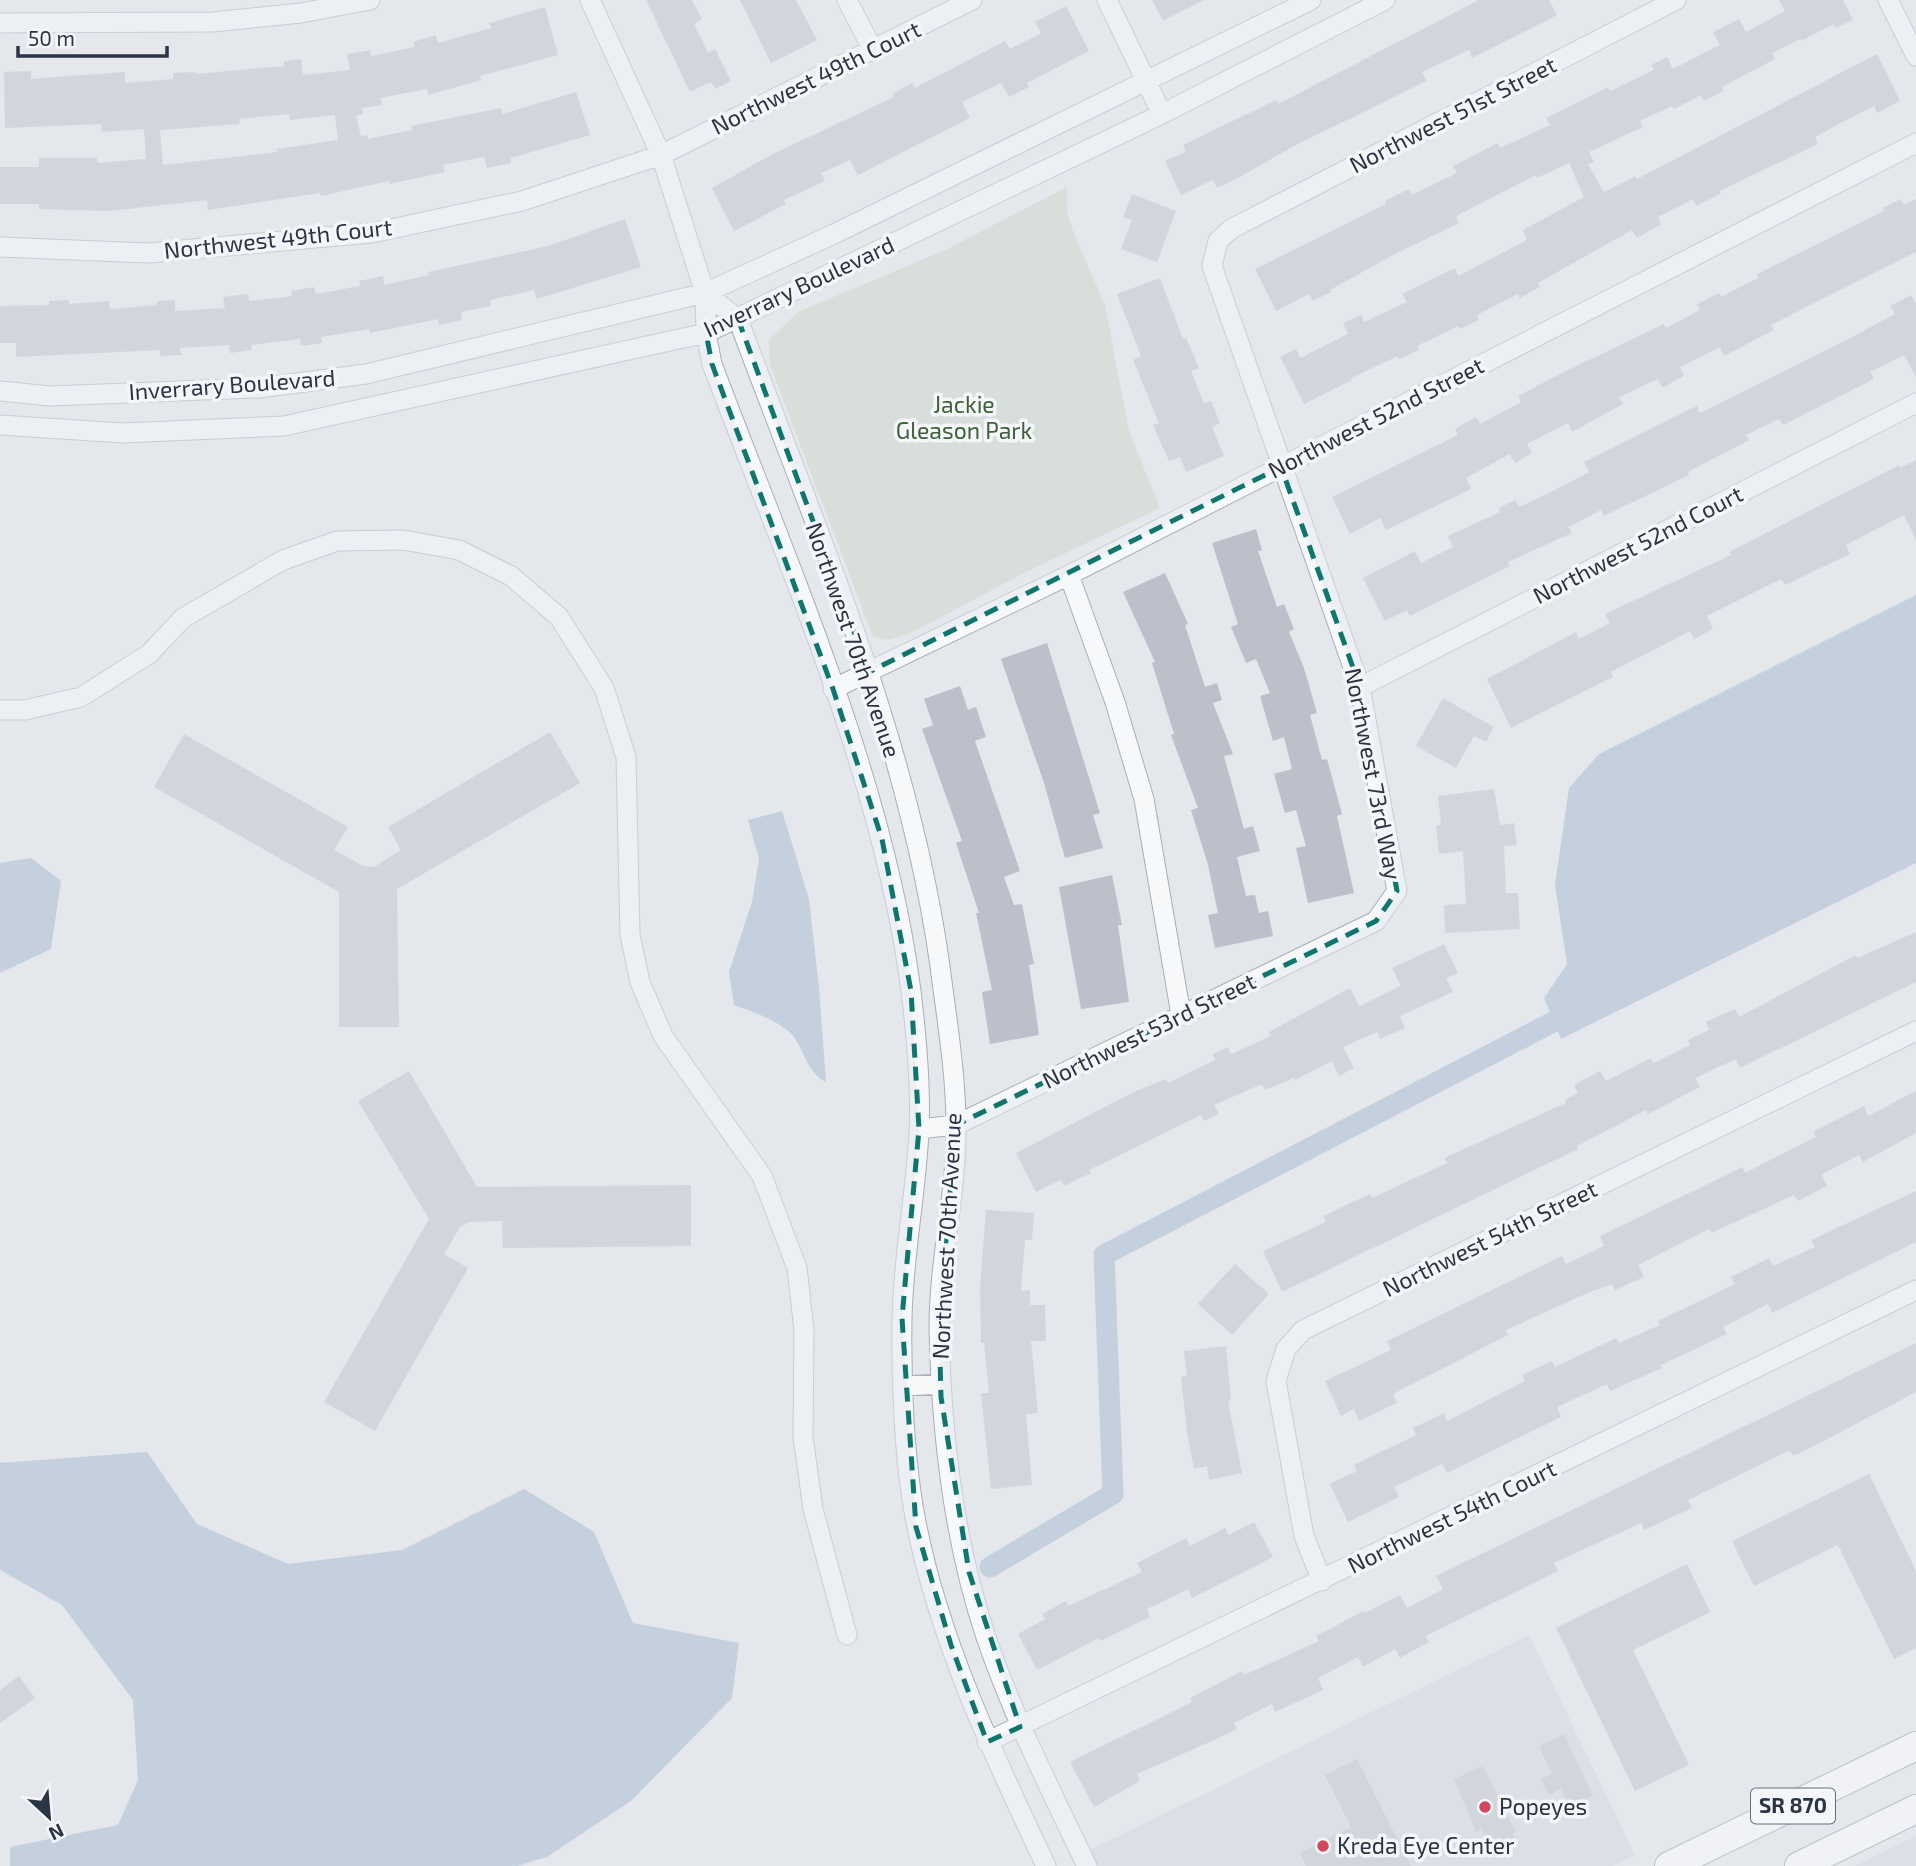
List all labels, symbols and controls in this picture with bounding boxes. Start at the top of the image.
scale bar [18,14,166,58]
street label: Northwest 49th Court [706,14,925,140]
text: 50 m [28,25,75,50]
street label: Northwest 51st Street [1344,50,1561,178]
street label: Northwest 49th Court [162,212,394,264]
street label: Inverrary Boulevard [699,230,898,343]
street label: Northwest 52nd Street [1263,350,1488,484]
street label: Inverrary Boulevard [128,363,336,405]
park label: Jackie Gleason Park [896,390,1033,444]
street label: Northwest 52nd Court [1528,479,1747,609]
street label: Northwest 70th Avenue [801,518,907,761]
street label: Northwest 73rd Way [1340,665,1408,882]
street label: Northwest 53rd Street [1037,966,1260,1094]
street label: Northwest 70th Avenue [926,1112,966,1360]
street label: Northwest 54th Street [1378,1174,1602,1302]
street label: Northwest 54th Court [1343,1453,1561,1579]
north arrow [14,1782,84,1852]
road number: SR 870 [1751,1788,1835,1824]
place label: Popeyes [1499,1792,1587,1820]
marker: Popeyes [1477,1799,1493,1815]
text: N [45,1819,68,1846]
place label: Kreda Eye Center [1337,1831,1514,1859]
marker: Kreda Eye Center [1315,1838,1331,1854]

